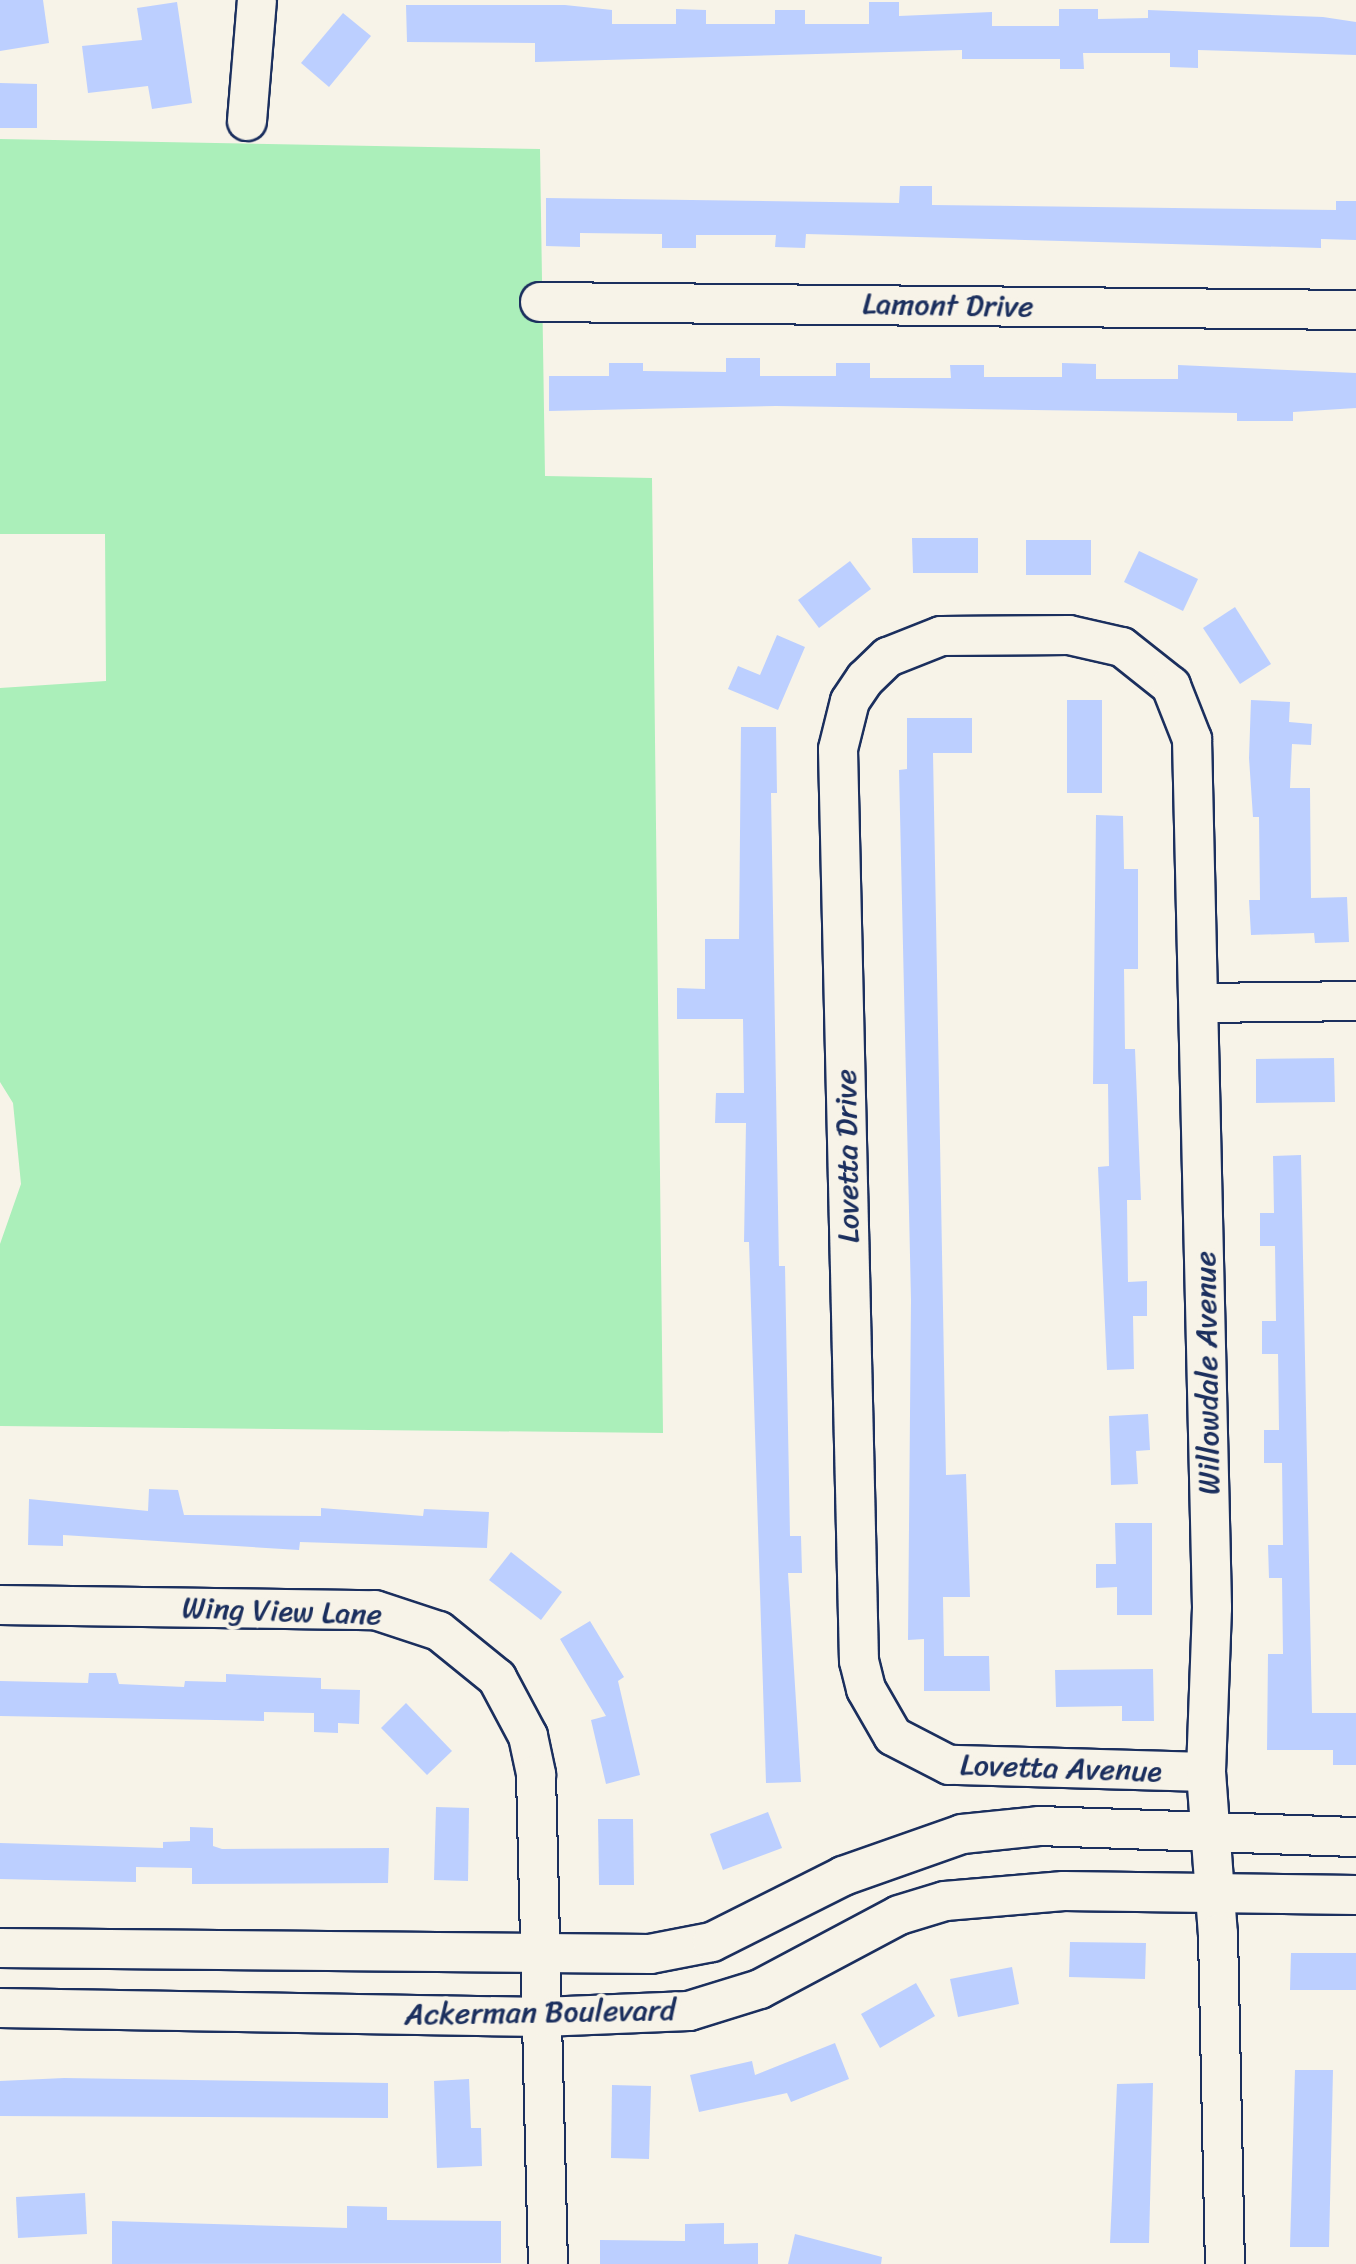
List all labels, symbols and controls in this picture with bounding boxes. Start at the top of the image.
street label: Lamont Drive [862,286,1034,324]
street label: Lovetta Drive [827,1069,867,1243]
street label: Willowdale Avenue [1187,1251,1227,1495]
street label: Wing View Lane [181,1590,383,1632]
street label: Lovetta Avenue [959,1746,1163,1790]
street label: Ackerman Boulevard [404,1992,676,2032]

